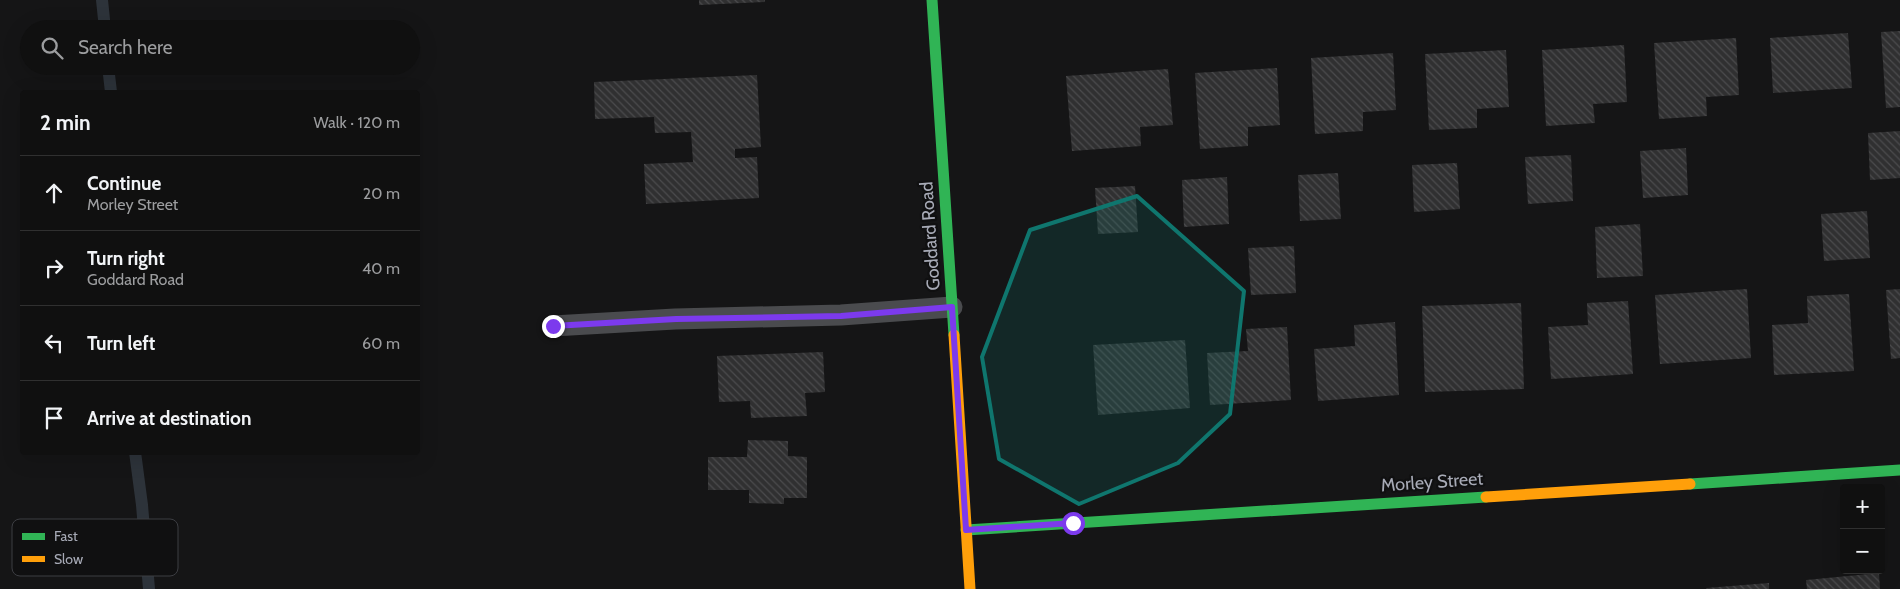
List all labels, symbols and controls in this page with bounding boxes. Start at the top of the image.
search box [20,20,420,75]
icon: search [38,34,66,62]
text: Search here [78,36,172,59]
text: 2 min [40,110,91,135]
text: Walk · 120 m [313,113,400,132]
text: Continue [87,172,161,195]
icon: ahead [40,179,68,207]
street label: Goddard Road [915,181,945,291]
text: 20 m [363,184,400,203]
text: Morley Street [87,195,178,214]
text: Turn right [87,247,165,270]
icon: right [40,254,68,282]
text: 40 m [362,259,400,278]
text: Goddard Road [87,270,184,289]
route end [542,315,565,338]
icon: left [40,329,68,357]
text: Turn left [87,332,155,355]
text: 60 m [362,334,400,353]
icon: arrive [40,404,68,432]
text: Arrive at destination [87,407,251,430]
street label: Morley Street [1380,467,1484,497]
map controls [1840,484,1885,574]
button: + [1840,484,1885,529]
route start [1062,512,1085,535]
legend [12,519,178,576]
text: Fast [54,527,78,545]
button: − [1840,529,1885,574]
text: Slow [54,550,83,568]

